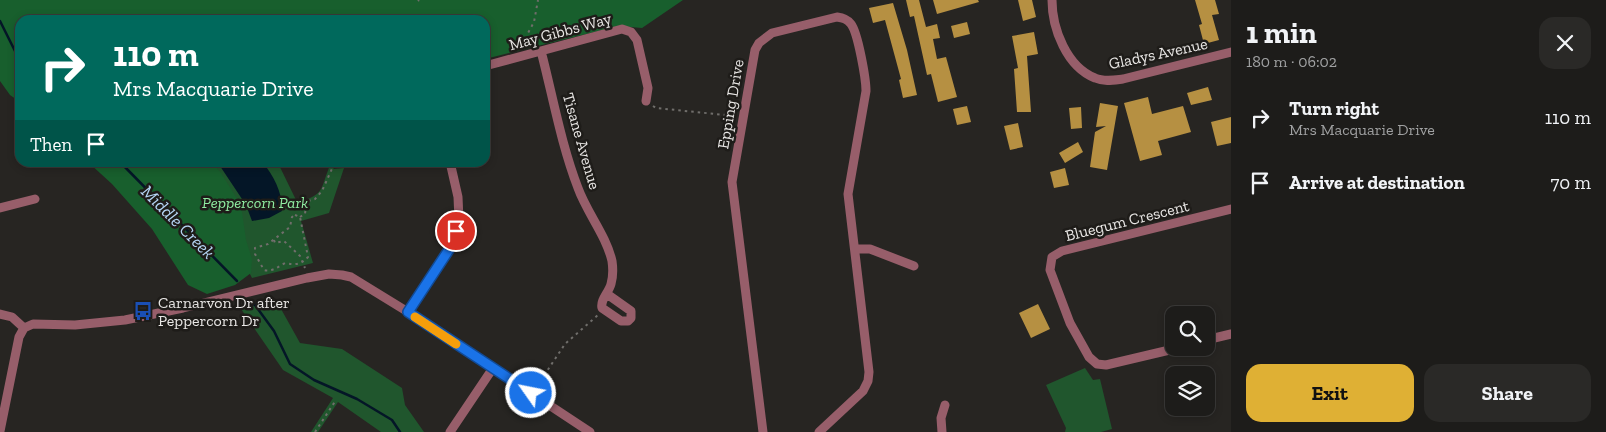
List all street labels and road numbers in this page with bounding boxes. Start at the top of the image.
street label: May Gibbs Way [507,8,614,54]
street label: Gladys Avenue [1107,34,1209,73]
street label: Epping Drive [713,58,748,150]
street label: Tisane Avenue [559,91,604,192]
street label: Bluegum Crescent [1063,196,1191,245]

